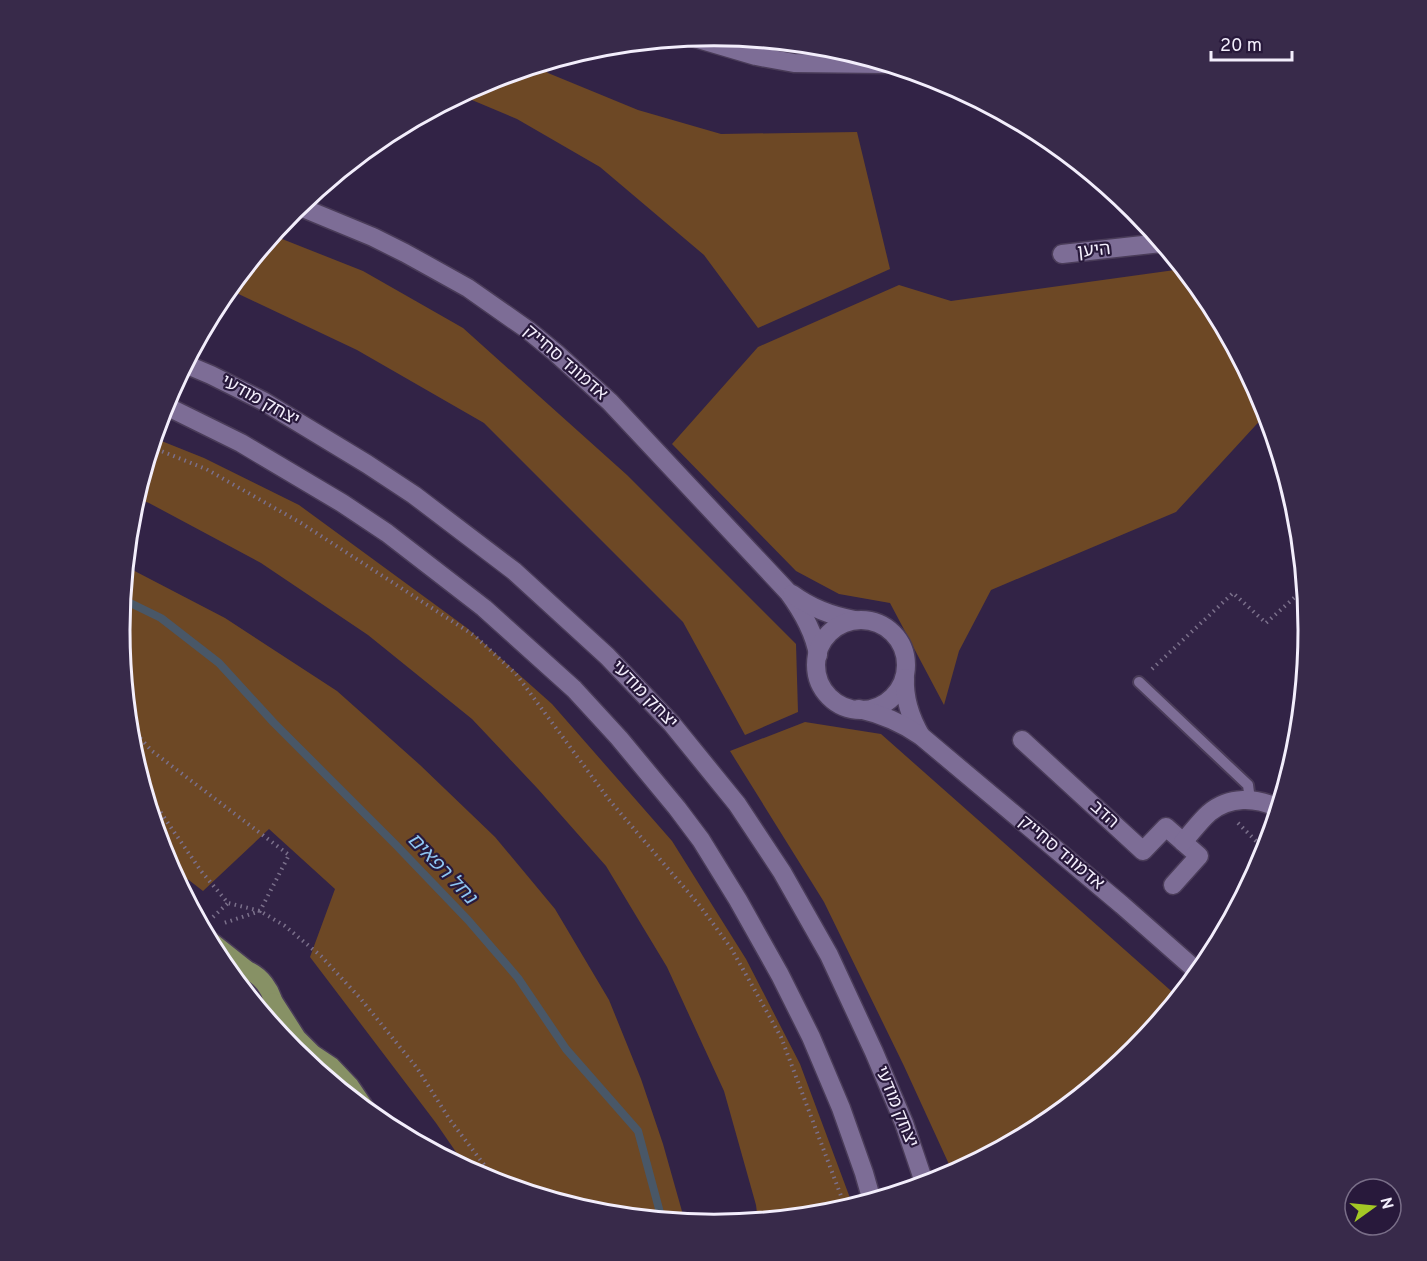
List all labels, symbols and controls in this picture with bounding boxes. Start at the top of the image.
scale bar [1211,24,1292,62]
text: 20 m [1220,35,1262,58]
street label: היען [1076,238,1112,264]
street label: אדמונד סחייק [518,320,612,406]
street label: יצחק מודעי [217,370,303,432]
street label: יצחק מודעי [606,656,682,734]
street label: הדב [1085,796,1123,834]
street label: אדמונד סחייק [1014,811,1108,895]
water label: נחל רפאים [401,828,482,911]
street label: יצחק מודעי [869,1063,923,1151]
north arrow [1343,1177,1403,1237]
text: N [1374,1195,1397,1212]

